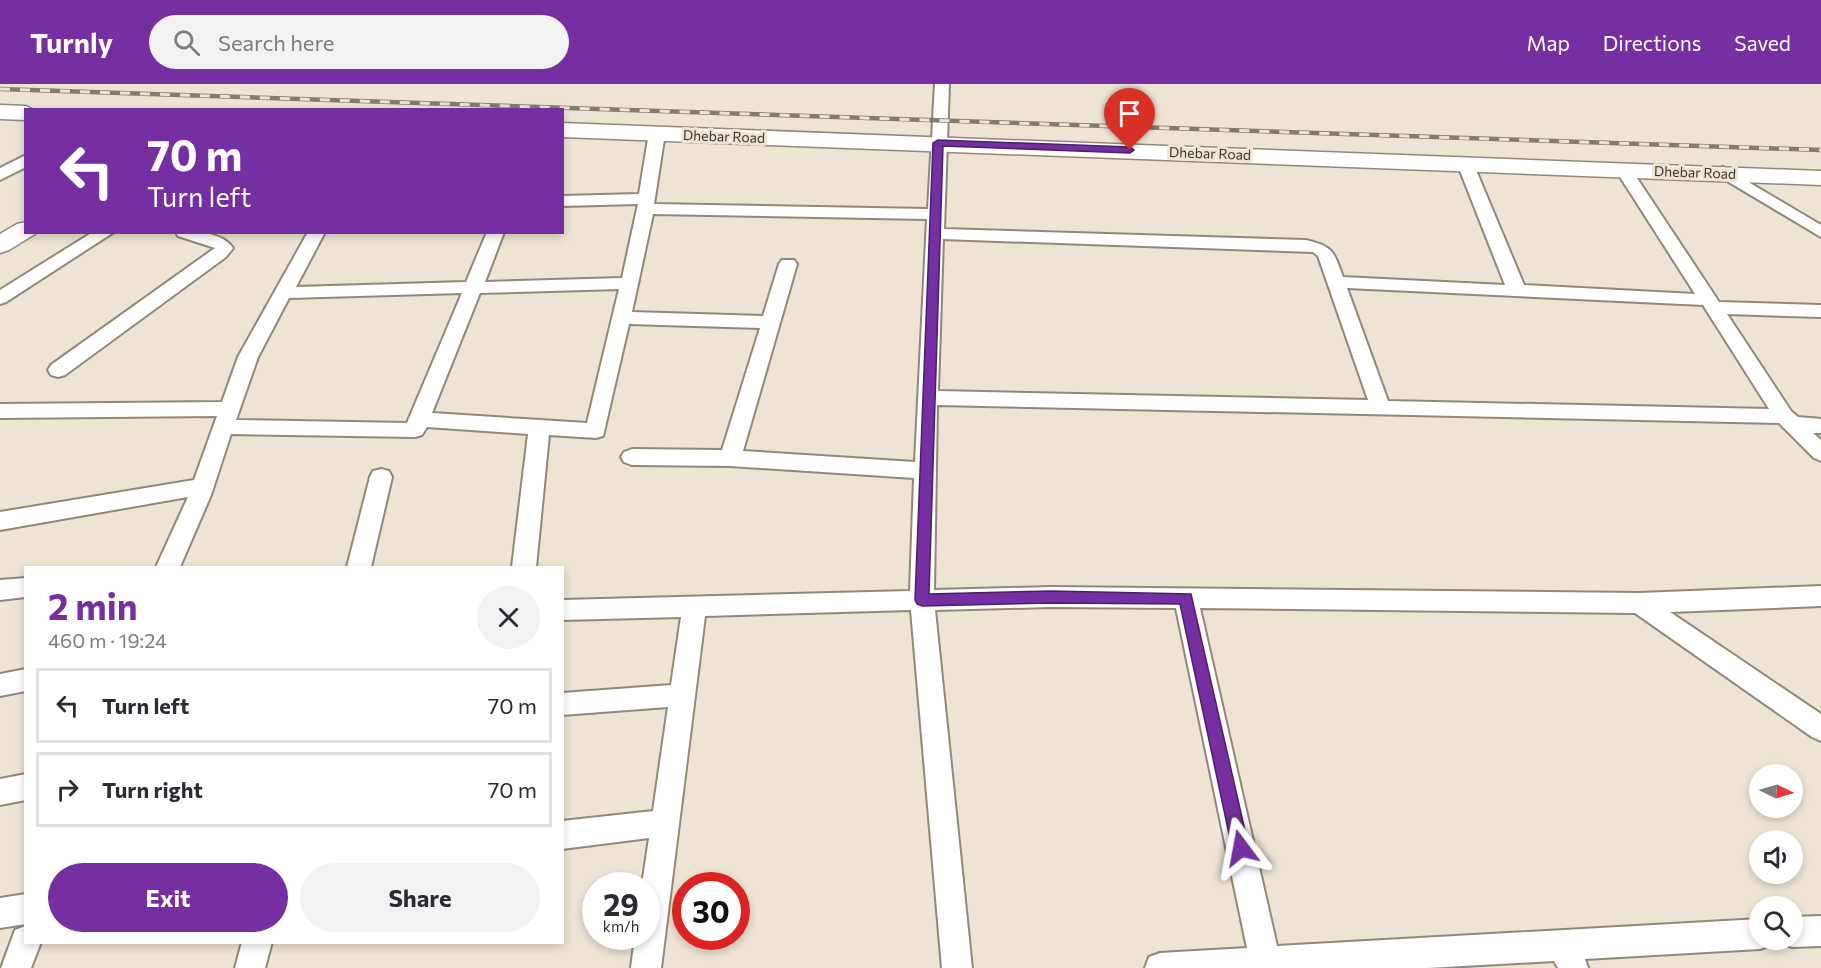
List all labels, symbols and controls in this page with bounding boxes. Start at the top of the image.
search box [149,15,569,69]
text: Turnly [30,25,113,59]
icon: search [170,26,203,59]
text: Search here [218,29,334,56]
text: Map [1527,30,1570,55]
text: Directions [1603,30,1701,55]
text: Saved [1734,30,1791,55]
pin [1104,88,1155,150]
icon: arrive [1113,97,1146,130]
street label: Dhebar Road [683,126,765,146]
text: 70 m [147,128,242,180]
icon: left [48,132,126,210]
street label: Dhebar Road [1169,143,1251,163]
street label: Dhebar Road [1654,162,1736,182]
text: Turn left [147,180,251,213]
text: 2 min [48,583,138,627]
button: close [477,586,540,649]
text: 460 m · 19:24 [48,628,167,652]
icon: left [51,689,84,722]
text: Turn left [102,692,189,719]
text: 70 m [488,692,537,719]
north arrow [1749,764,1803,818]
map controls [1749,764,1803,950]
icon: right [51,773,84,806]
text: Turn right [102,776,203,803]
text: 70 m [488,776,537,803]
position arrow [1209,816,1273,880]
button: sound [1749,830,1803,884]
button: Exit [48,863,288,932]
button: Share [300,863,540,932]
speed limit sign: 30 [672,872,750,950]
text: 29 [603,885,639,922]
button: search [1749,896,1803,950]
text: km/h [603,917,639,935]

